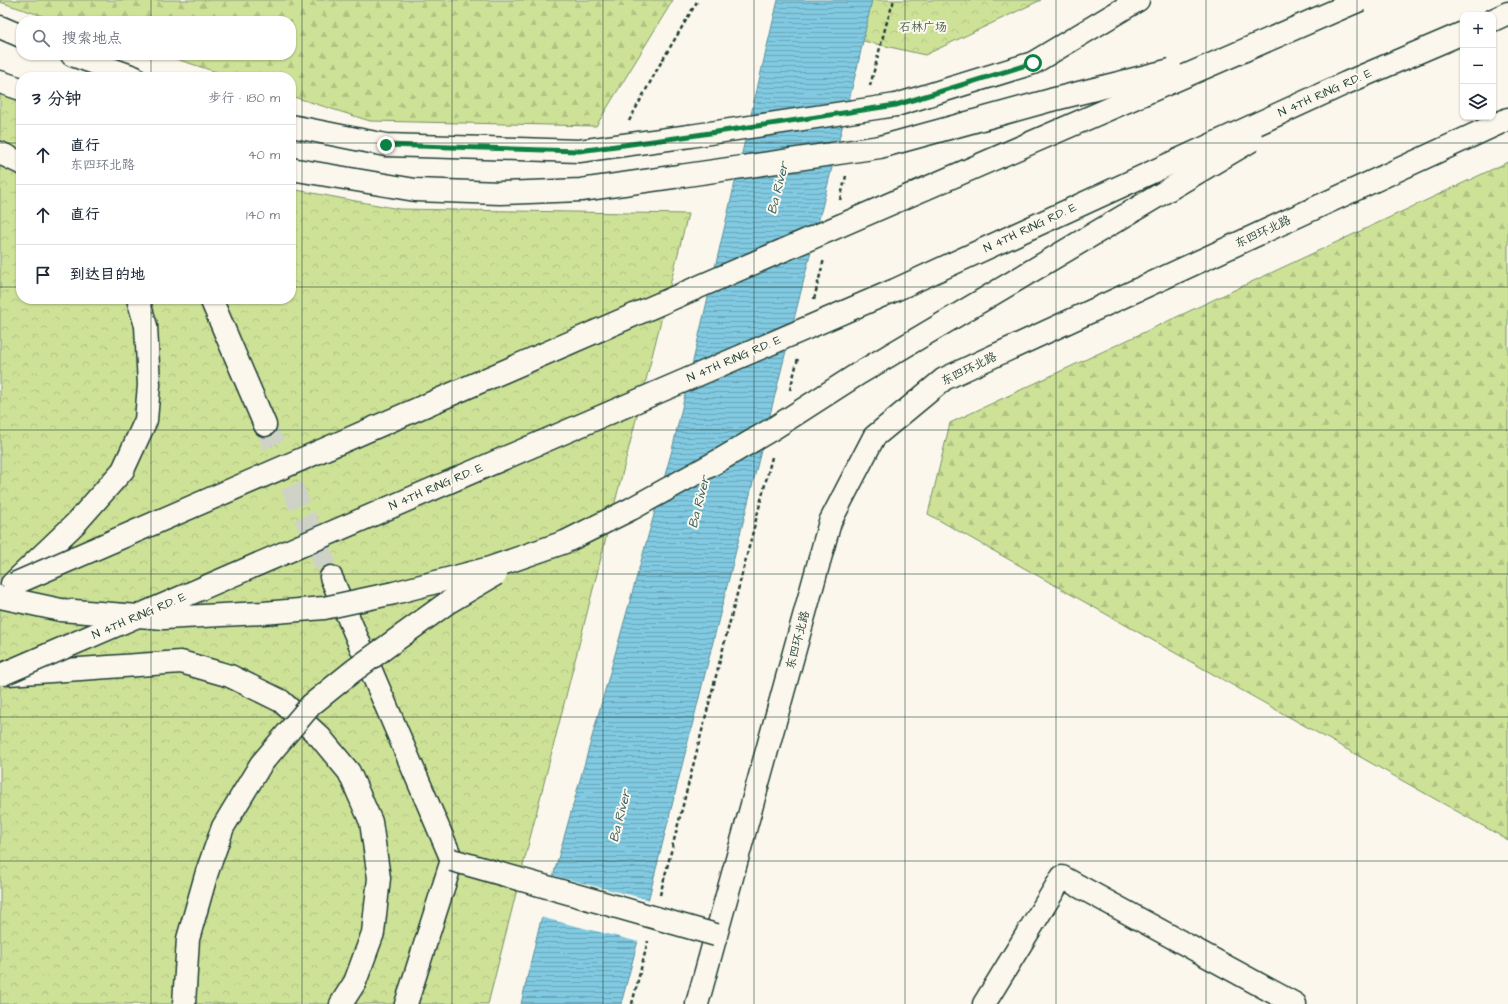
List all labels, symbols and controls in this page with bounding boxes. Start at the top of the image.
map controls [1460,12,1496,120]
button: + [1460,12,1496,48]
search box [16,16,296,60]
park label: 石林广场 [899,19,947,36]
icon: search [30,27,52,49]
text: 搜索地点 [62,28,122,49]
button: − [1460,48,1496,84]
route start [1024,54,1042,72]
street label: N 4TH RING RD. E [1275,65,1375,121]
button: layers [1460,84,1496,120]
text: 3 分钟 [32,87,81,111]
text: 步行 · 180 m [208,89,280,107]
text: 直行 [70,135,100,156]
route end [377,136,395,154]
icon: ahead [32,144,54,166]
text: 40 m [248,146,280,164]
text: 东四环北路 [70,156,135,174]
water label: Ba River [763,158,794,216]
street label: N 4TH RING RD. E [981,199,1079,257]
icon: ahead [32,204,54,226]
text: 直行 [70,204,100,225]
text: 140 m [246,206,280,224]
street label: 东四环北路 [1232,212,1294,252]
icon: arrive [32,264,54,286]
text: 到达目的地 [70,264,145,285]
street label: N 4TH RING RD. E [684,331,784,387]
street label: 东四环北路 [938,348,1000,390]
street label: N 4TH RING RD. E [386,459,486,515]
water label: Ba River [684,472,715,530]
street label: N 4TH RING RD. E [89,588,189,644]
street label: 东四环北路 [782,609,814,671]
water label: Ba River [605,786,636,844]

